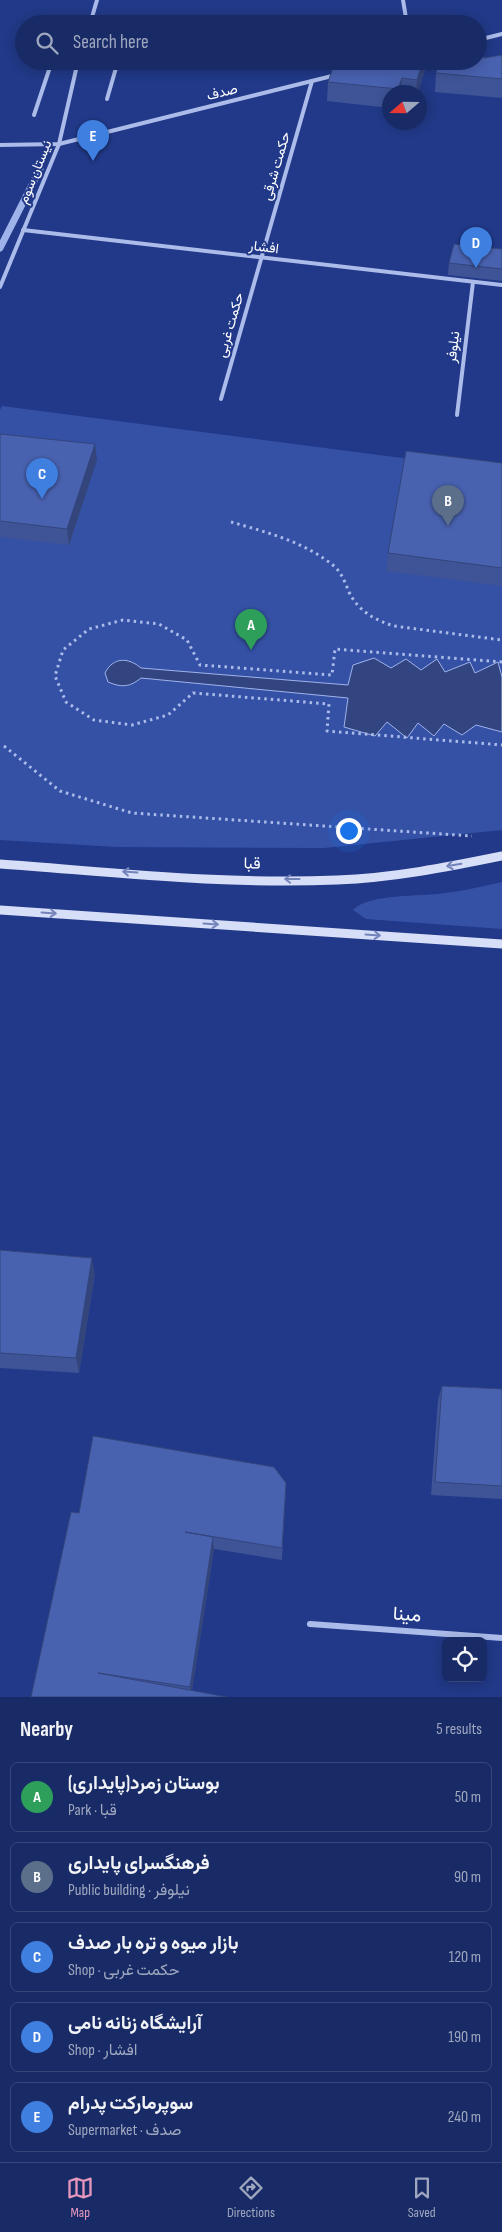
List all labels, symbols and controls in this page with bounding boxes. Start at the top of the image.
search box [15,15,487,70]
icon: search [33,29,61,57]
text: Search here [73,31,149,54]
street label: صدف [205,80,240,104]
north arrow [382,85,427,130]
pin: E [77,120,109,161]
street label: حکمت شرقی [258,130,294,202]
street label: نیستان سوم [15,138,55,206]
pin: D [460,227,492,268]
street label: افشار [247,237,280,257]
street label: حکمت غربی [213,291,247,359]
street label: نیلوفر [443,330,463,365]
pin: C [26,458,58,499]
pin: B [432,485,464,526]
pin: A [235,609,267,650]
your location [336,818,362,844]
street label: قبا [243,854,261,874]
one-way arrow [446,860,462,870]
one-way arrow [122,868,138,877]
one-way arrow [285,874,301,884]
one-way arrow [40,908,56,917]
one-way arrow [202,919,218,929]
one-way arrow [365,931,381,940]
street label: مینا [392,1603,422,1627]
map controls [442,1637,487,1682]
button: locate [442,1637,487,1682]
text: Nearby [20,1717,73,1742]
text: 5 results [436,1720,482,1739]
text: بوستان زمرد(پایداری) [68,1772,220,1795]
text: A [33,1788,41,1807]
text: 50 m [455,1788,481,1807]
text: Park · قبا [68,1801,117,1820]
text: فرهنگسرای پایداری [68,1852,210,1875]
text: B [33,1868,41,1887]
text: 90 m [454,1868,481,1887]
text: Public building · نیلوفر [68,1881,190,1900]
text: بازار میوه و تره بار صدف [68,1932,239,1955]
text: C [33,1948,41,1967]
text: 120 m [449,1948,481,1967]
text: Shop · حکمت غربی [68,1961,179,1980]
text: آرایشگاه زنانه نامی [68,2012,202,2035]
text: D [33,2028,41,2047]
text: 190 m [448,2028,481,2047]
text: Shop · افشار [68,2041,137,2060]
text: سوپرمارکت پدرام [68,2092,193,2115]
text: E [34,2108,40,2127]
text: 240 m [448,2108,481,2127]
text: Supermarket · صدف [68,2121,181,2140]
tab: Map [66,2174,94,2221]
tab: Directions [227,2174,275,2221]
tab: Saved [408,2174,436,2221]

